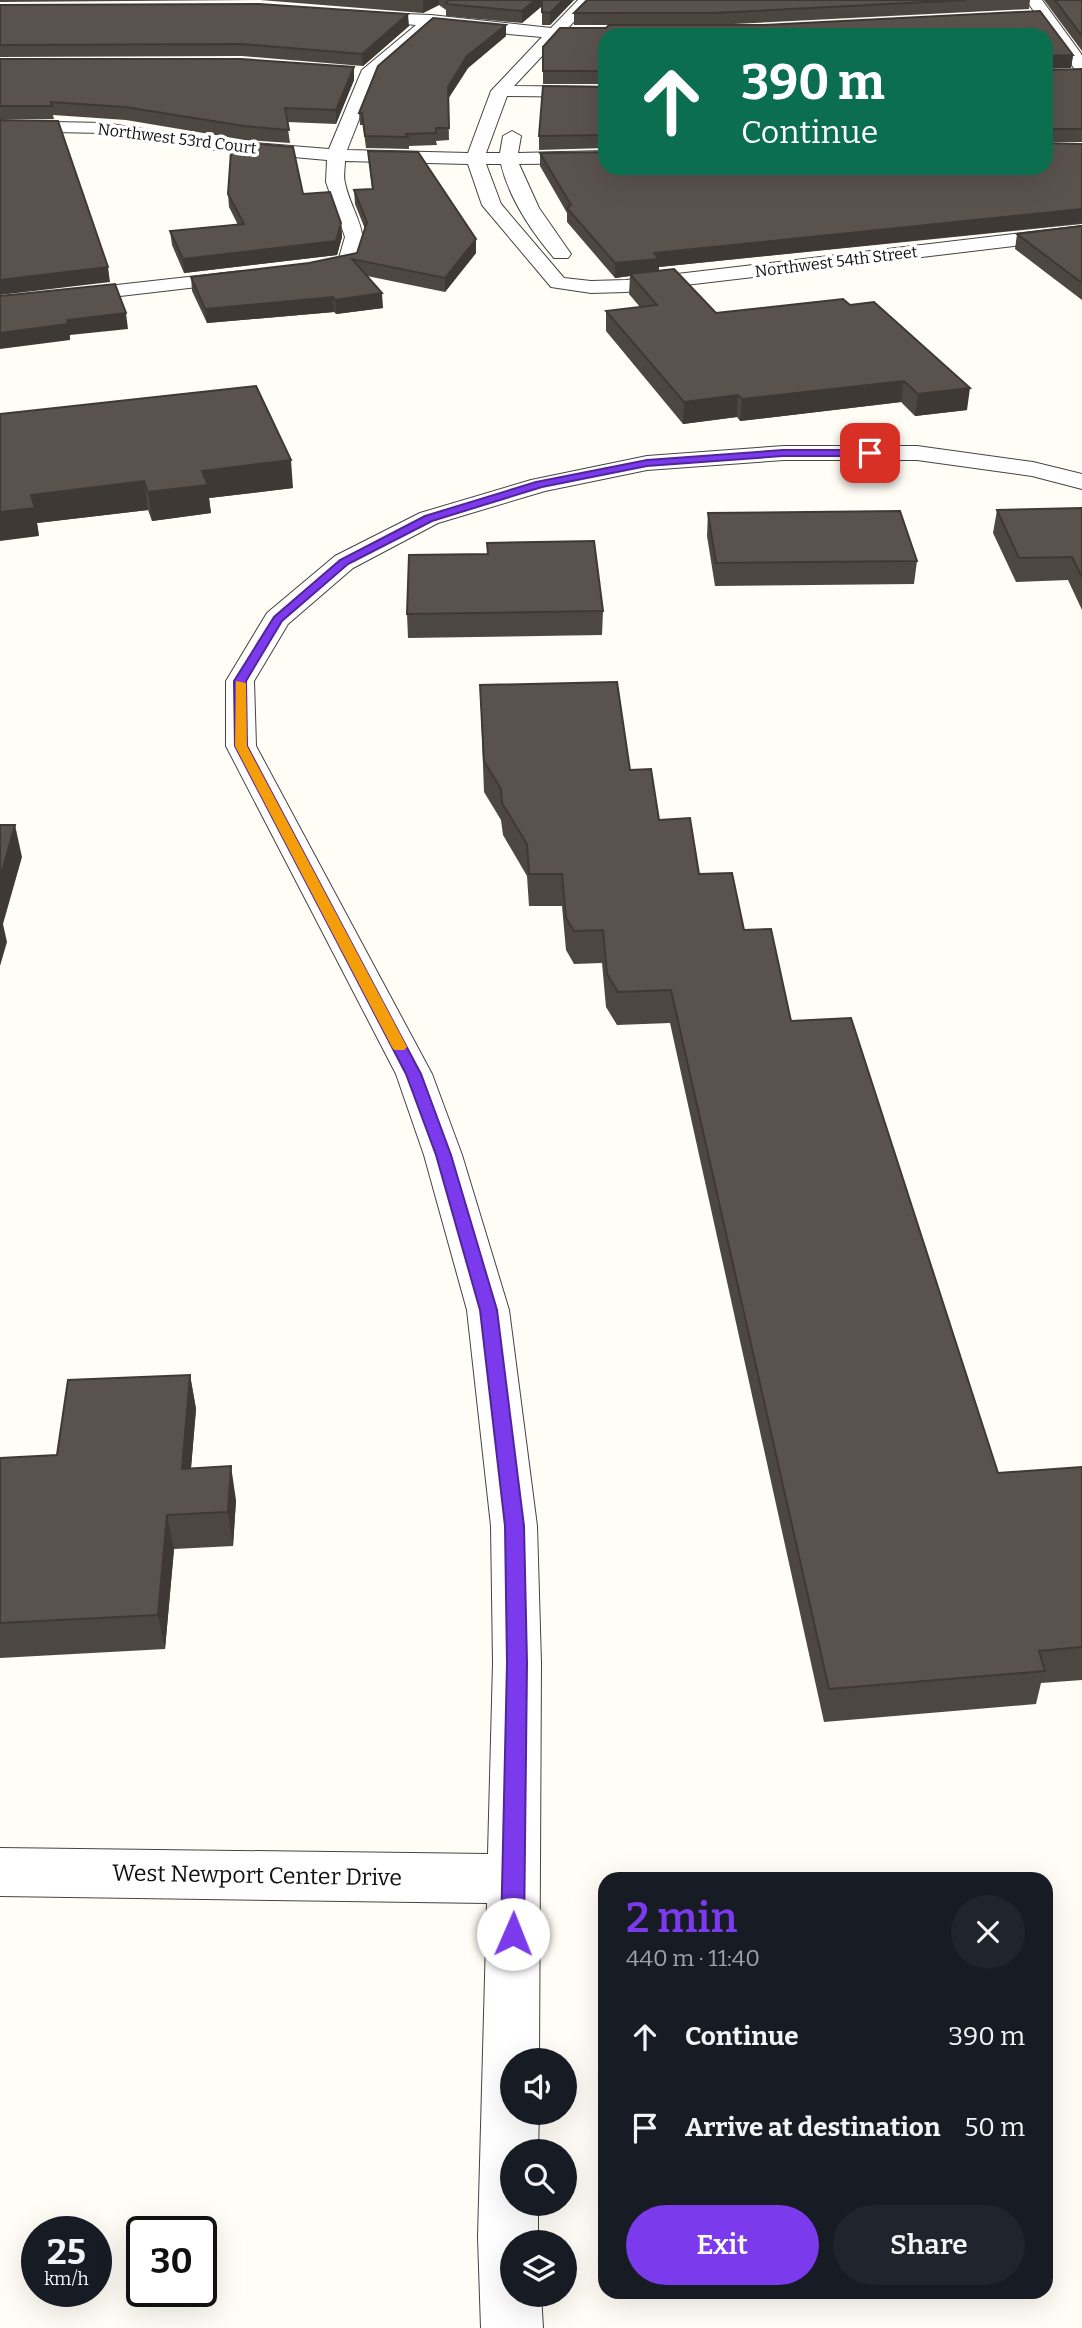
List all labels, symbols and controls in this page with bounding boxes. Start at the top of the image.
text: 390 m [741,53,885,112]
icon: ahead [626,56,717,147]
text: Continue [741,113,878,151]
street label: Northwest 53rd Court [96,119,258,158]
street label: Northwest 54th Street [754,242,919,281]
pin [840,423,900,483]
icon: arrive [851,434,889,472]
street label: West Newport Center Drive [112,1858,402,1892]
text: 2 min [626,1893,737,1943]
button: close [951,1895,1025,1969]
position arrow [476,1897,550,1971]
text: 440 m · 11:40 [626,1944,760,1972]
icon: ahead [626,2018,664,2056]
text: Continue [685,2021,799,2052]
text: 390 m [948,2021,1025,2052]
map controls [500,2048,577,2307]
button: sound [500,2048,577,2125]
icon: arrive [626,2109,664,2147]
text: Arrive at destination [685,2112,940,2143]
text: 50 m [964,2112,1025,2143]
button: search [500,2139,577,2216]
button: Exit [626,2205,819,2285]
button: Share [833,2205,1025,2285]
speed limit sign: 30 [126,2216,217,2307]
button: layers [500,2230,577,2307]
text: 25 [47,2231,86,2273]
text: km/h [44,2268,89,2290]

